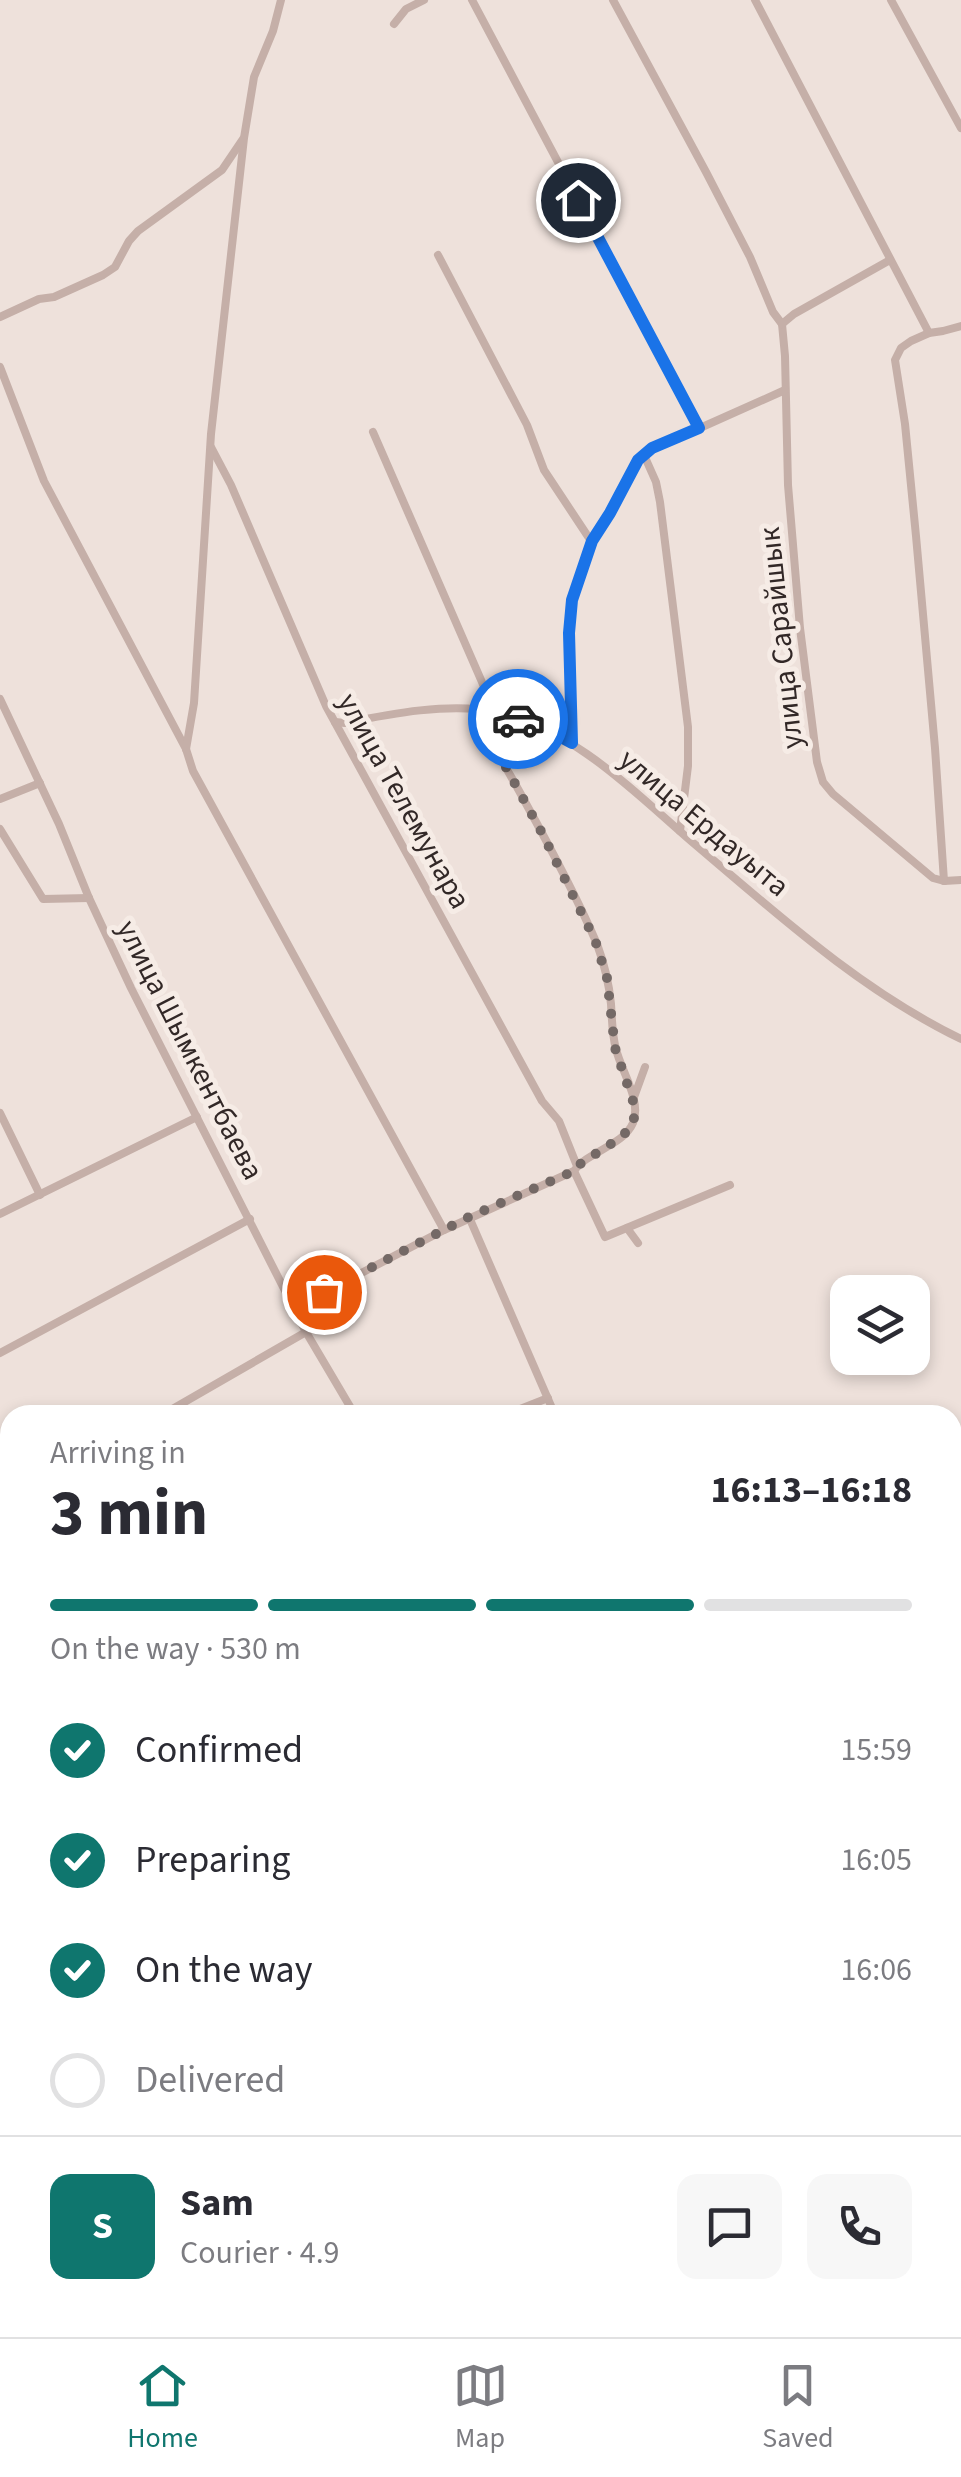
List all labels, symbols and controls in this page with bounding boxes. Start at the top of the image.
pin [536,158,621,243]
icon: home [551,173,606,228]
street label: улица Сарайшык [748,525,814,751]
courier [468,669,568,769]
street label: улица Телемунара [327,685,481,917]
icon: car [491,692,546,747]
street label: улица Ердауыта [609,739,799,907]
street label: улица Шымкентбаева [106,913,274,1187]
pin [282,1250,367,1335]
icon: bag [297,1265,352,1320]
map controls [830,1275,930,1375]
button: layers [830,1275,930,1375]
text: Arriving in [50,1430,186,1476]
text: 16:13–16:18 [710,1463,912,1517]
text: 3 min [50,1467,208,1560]
text: On the way · 530 m [50,1626,301,1672]
icon: check [50,1723,105,1778]
text: Confirmed [135,1723,303,1777]
text: 15:59 [840,1727,912,1773]
icon: check [50,1833,105,1888]
text: Preparing [135,1833,290,1887]
text: 16:05 [840,1837,912,1883]
icon: check [50,1943,105,1998]
text: On the way [135,1943,312,1997]
text: 16:06 [840,1947,912,1993]
text: Delivered [135,2053,285,2107]
button: chat [677,2174,782,2279]
button: phone [807,2174,912,2279]
text: Sam [180,2176,254,2230]
text: S [92,2199,113,2253]
text: Courier · 4.9 [180,2230,340,2276]
tab: Home [127,2358,198,2458]
tab: Map [453,2358,508,2458]
tab: Saved [762,2358,834,2458]

